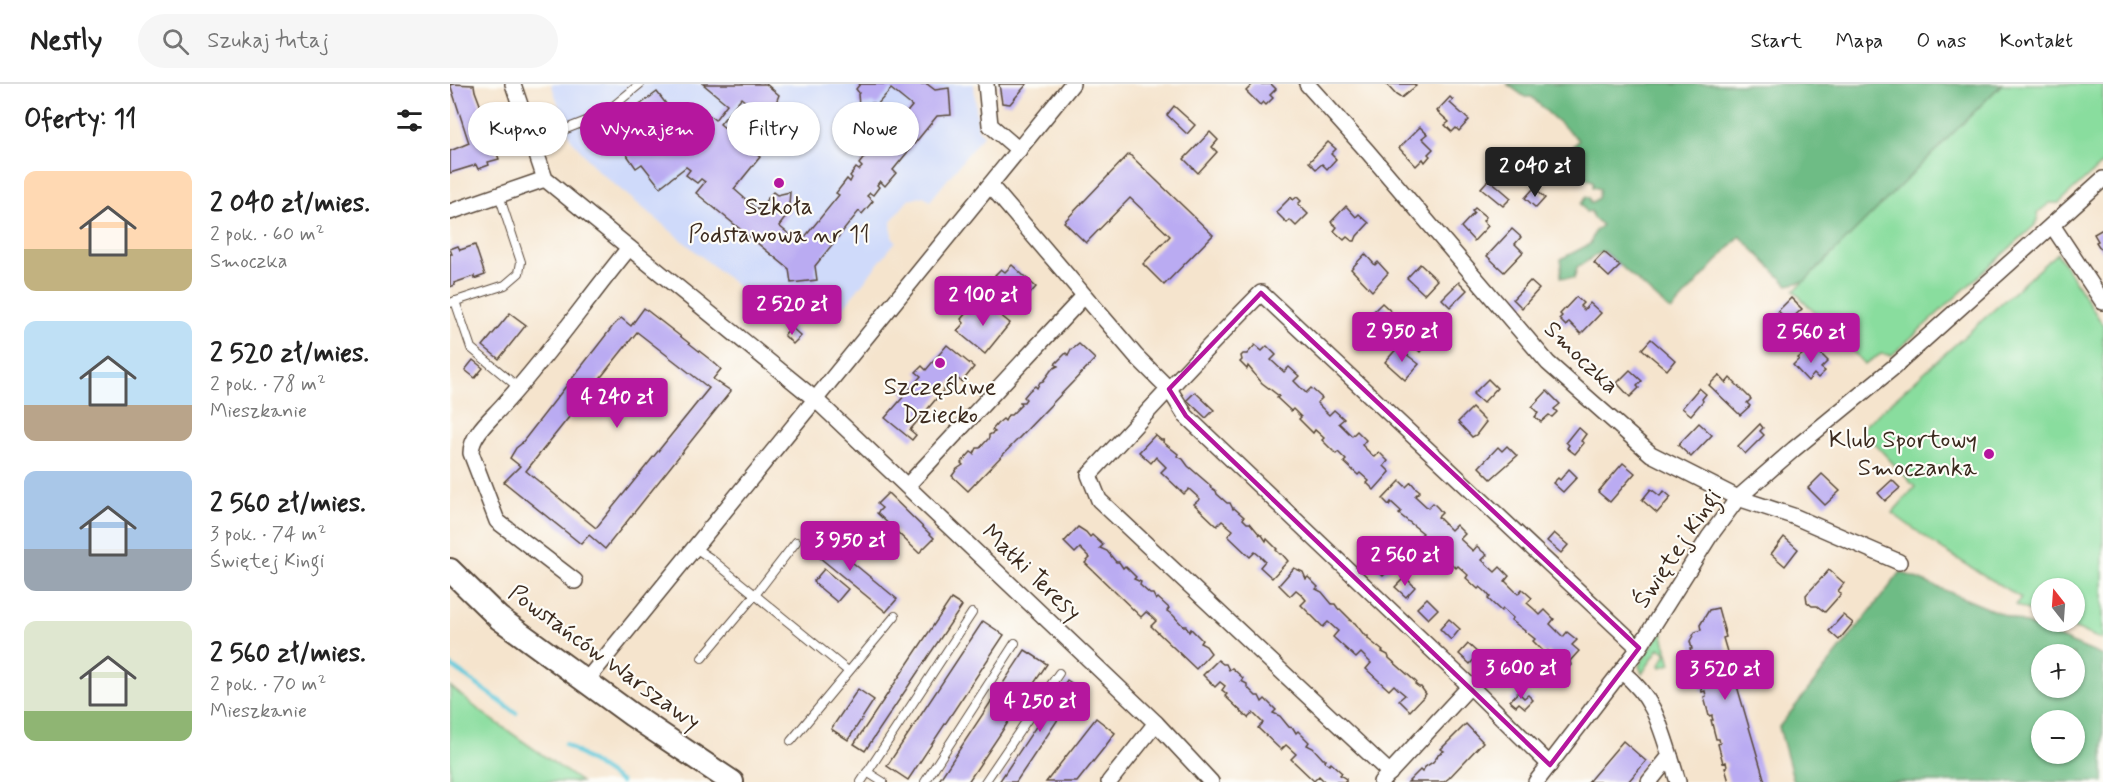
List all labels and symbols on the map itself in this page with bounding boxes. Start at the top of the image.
pin: 2 040 zł [1473,147,1597,198]
marker: Szkoła Podstawowa nr 11 [772,176,786,190]
place label: Szkoła Podstawowa nr 11 [688,192,870,251]
pin: 2 100 zł [921,276,1045,327]
pin: 2 520 zł [730,285,854,336]
pin: 2 950 zł [1340,312,1464,363]
pin: 2 560 zł [1749,313,1873,364]
street label: Smoczka [1537,315,1625,401]
marker: Szczęśliwe Dziecko [933,356,947,370]
place label: Szczęśliwe Dziecko [884,372,997,431]
pin: 4 240 zł [555,378,679,429]
place label: Klub Sportowy Smoczanka [1829,425,1978,484]
marker: Klub Sportowy Smoczanka [1982,447,1996,461]
street label: Świętej Kingi [1626,483,1732,616]
street label: Matki Teresy [975,518,1087,628]
pin: 3 950 zł [788,521,912,572]
pin: 2 560 zł [1343,536,1467,587]
street label: Powstańców Warszawy [502,578,706,738]
north arrow [2031,578,2085,632]
pin: 3 600 zł [1459,649,1583,700]
pin: 3 520 zł [1663,650,1787,701]
pin: 4 250 zł [978,682,1102,733]

